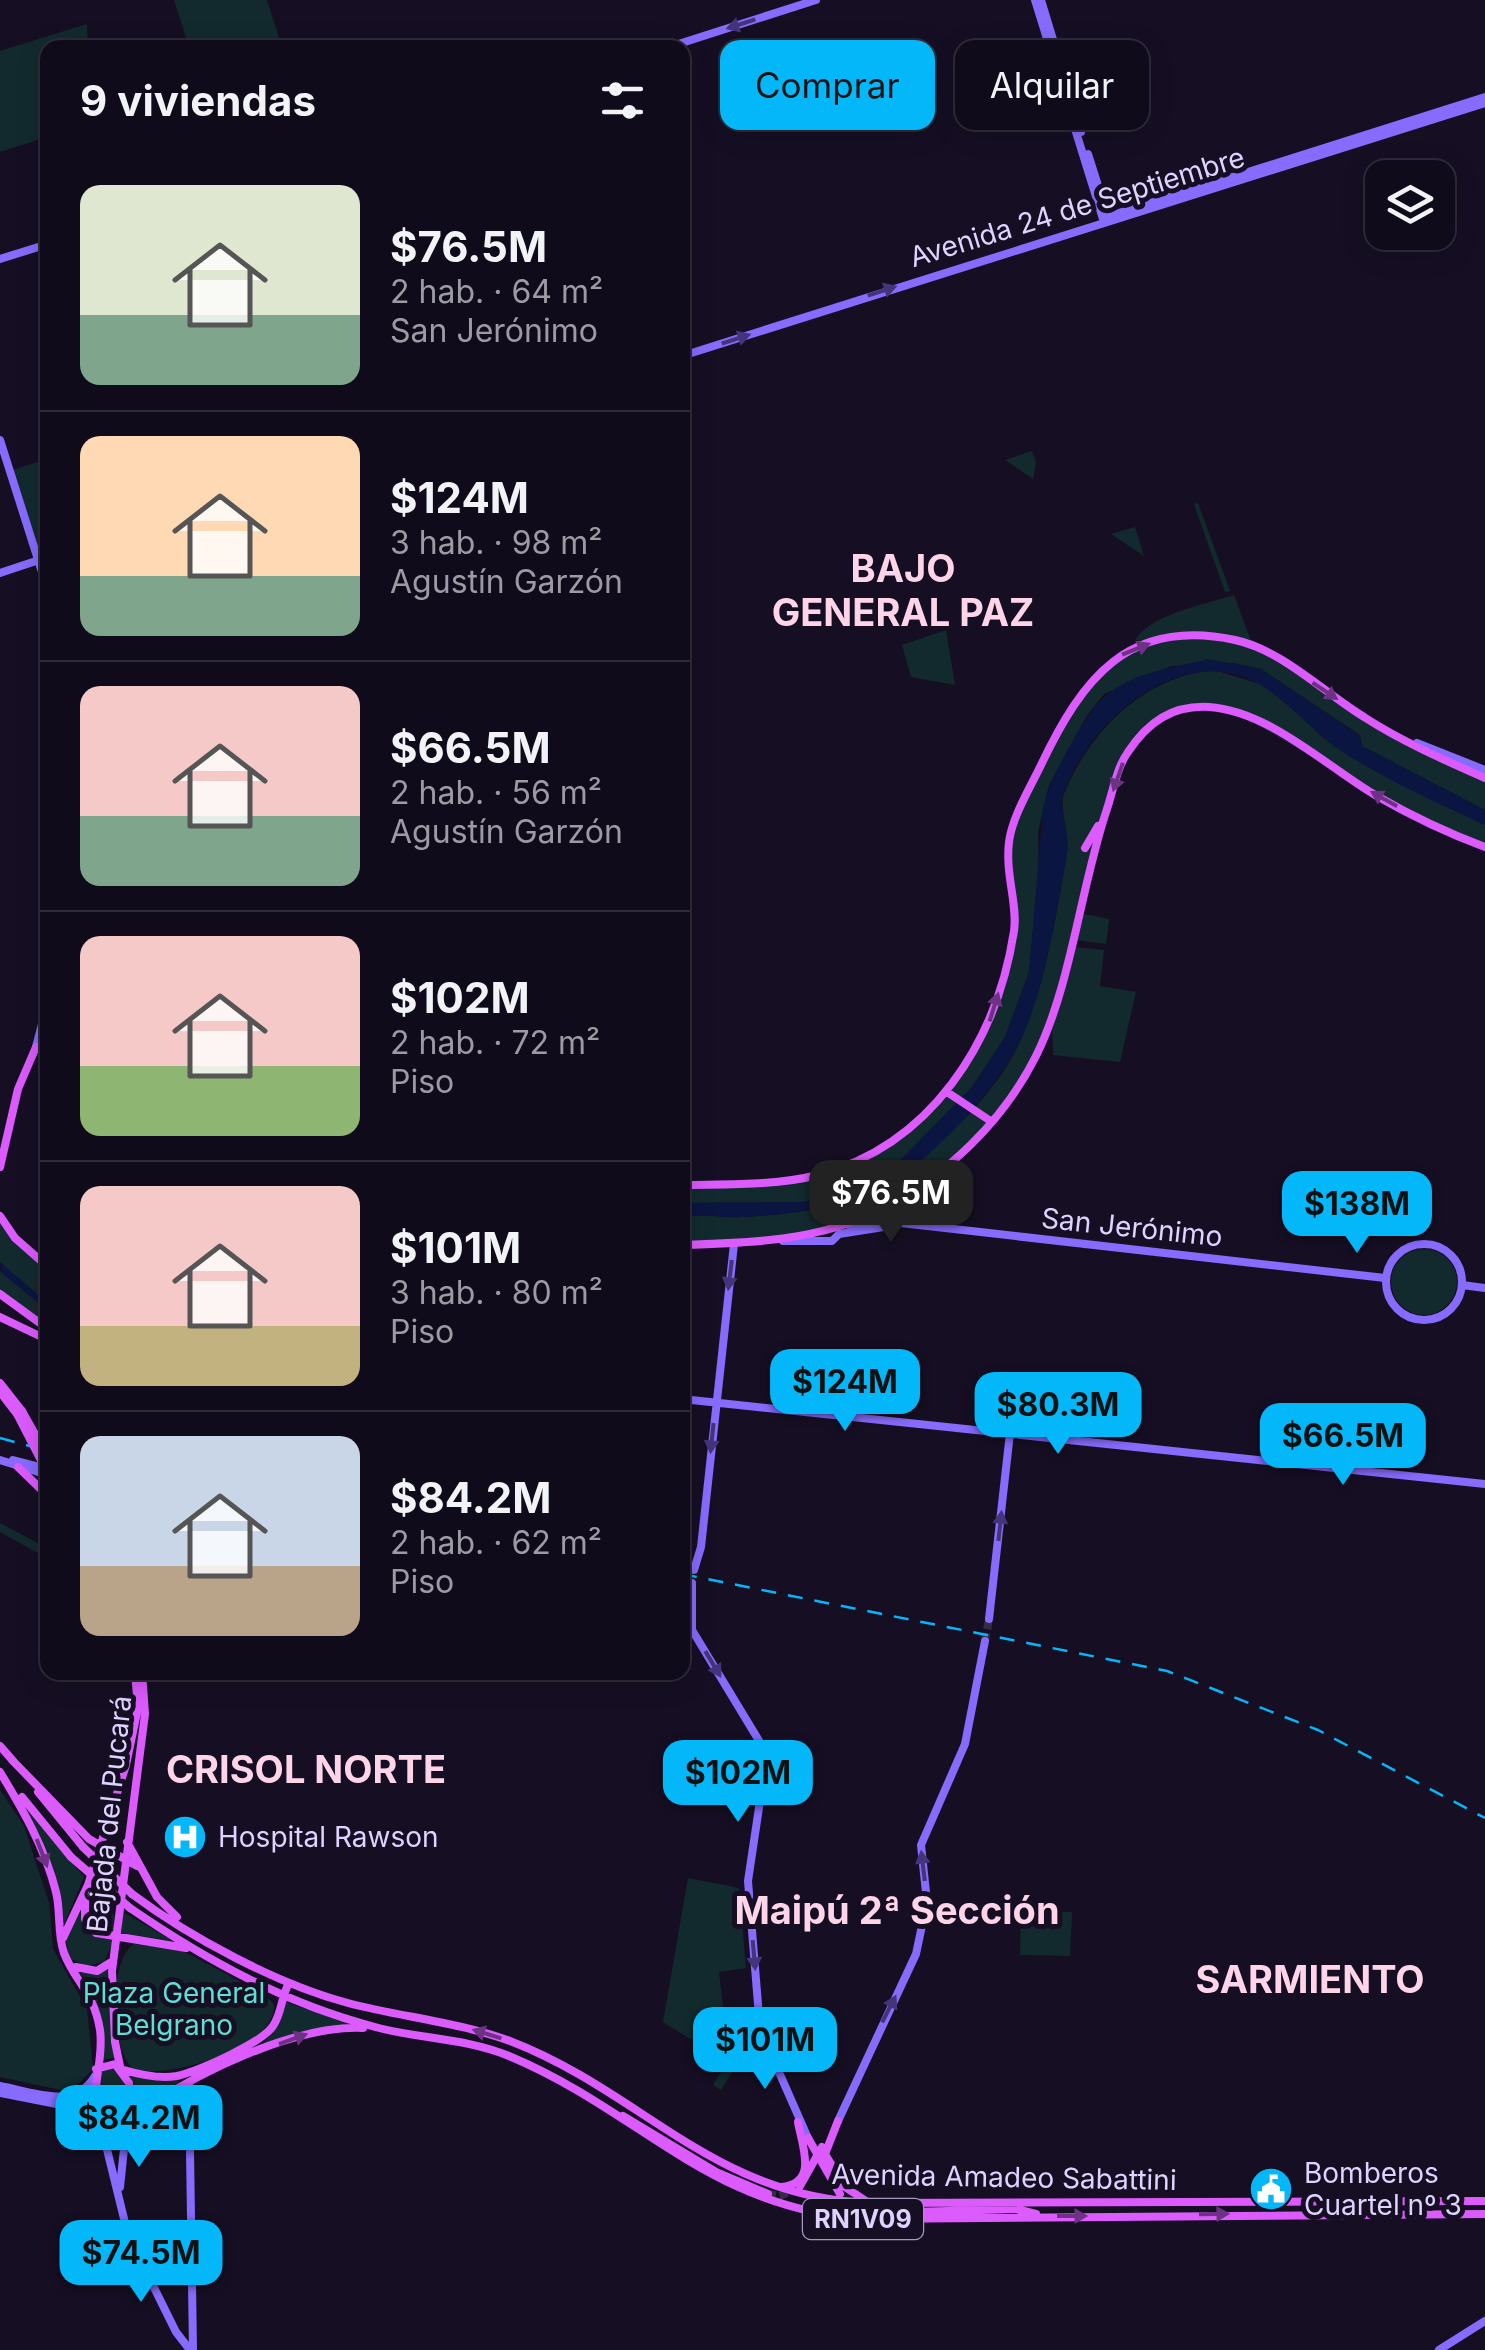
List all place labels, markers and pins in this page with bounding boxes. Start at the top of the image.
pin: $76.5M [810,1160,972,1245]
pin: $138M [1287,1171,1427,1256]
pin: $124M [775,1349,915,1434]
pin: $80.3M [977,1372,1139,1457]
pin: $66.5M [1262,1403,1424,1488]
pin: $102M [668,1740,808,1825]
hospital icon: Hospital Rawson [162,1814,208,1860]
place label: Hospital Rawson [218,1820,439,1854]
pin: $101M [695,2007,835,2092]
pin: $84.2M [58,2085,220,2170]
place label: Bomberos Cuartel nº 3 [1304,2156,1462,2222]
public building icon: Bomberos Cuartel nº 3 [1248,2166,1294,2212]
pin: $74.5M [60,2220,222,2305]

